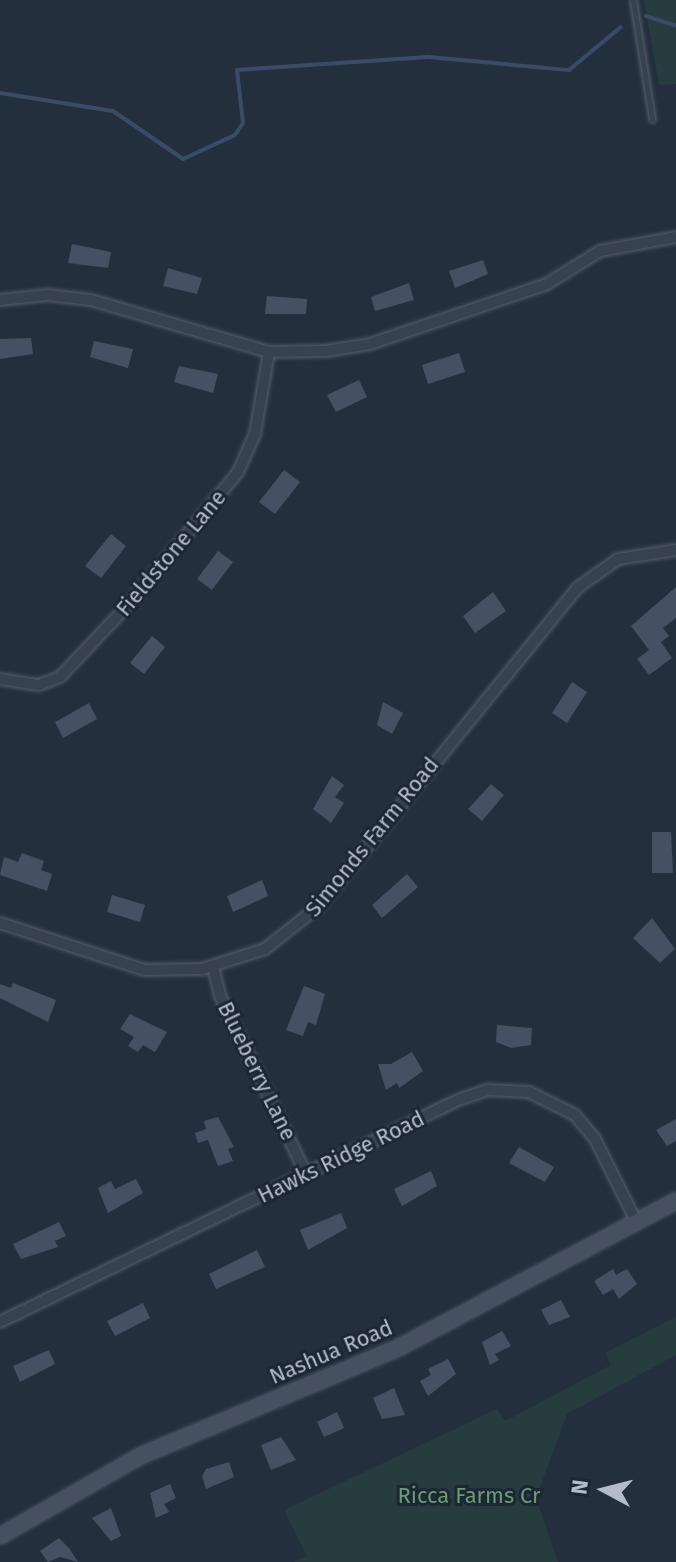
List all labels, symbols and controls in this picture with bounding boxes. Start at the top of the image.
street label: Fieldstone Lane [111,484,231,622]
street label: Simonds Farm Road [300,752,444,922]
street label: Blueberry Lane [212,997,302,1145]
street label: Hawks Ridge Road [253,1105,429,1209]
street label: Nashua Road [265,1314,397,1390]
north arrow [564,1450,644,1530]
text: N [565,1478,594,1496]
park label: Ricca Farms Cr [397,1483,541,1509]

